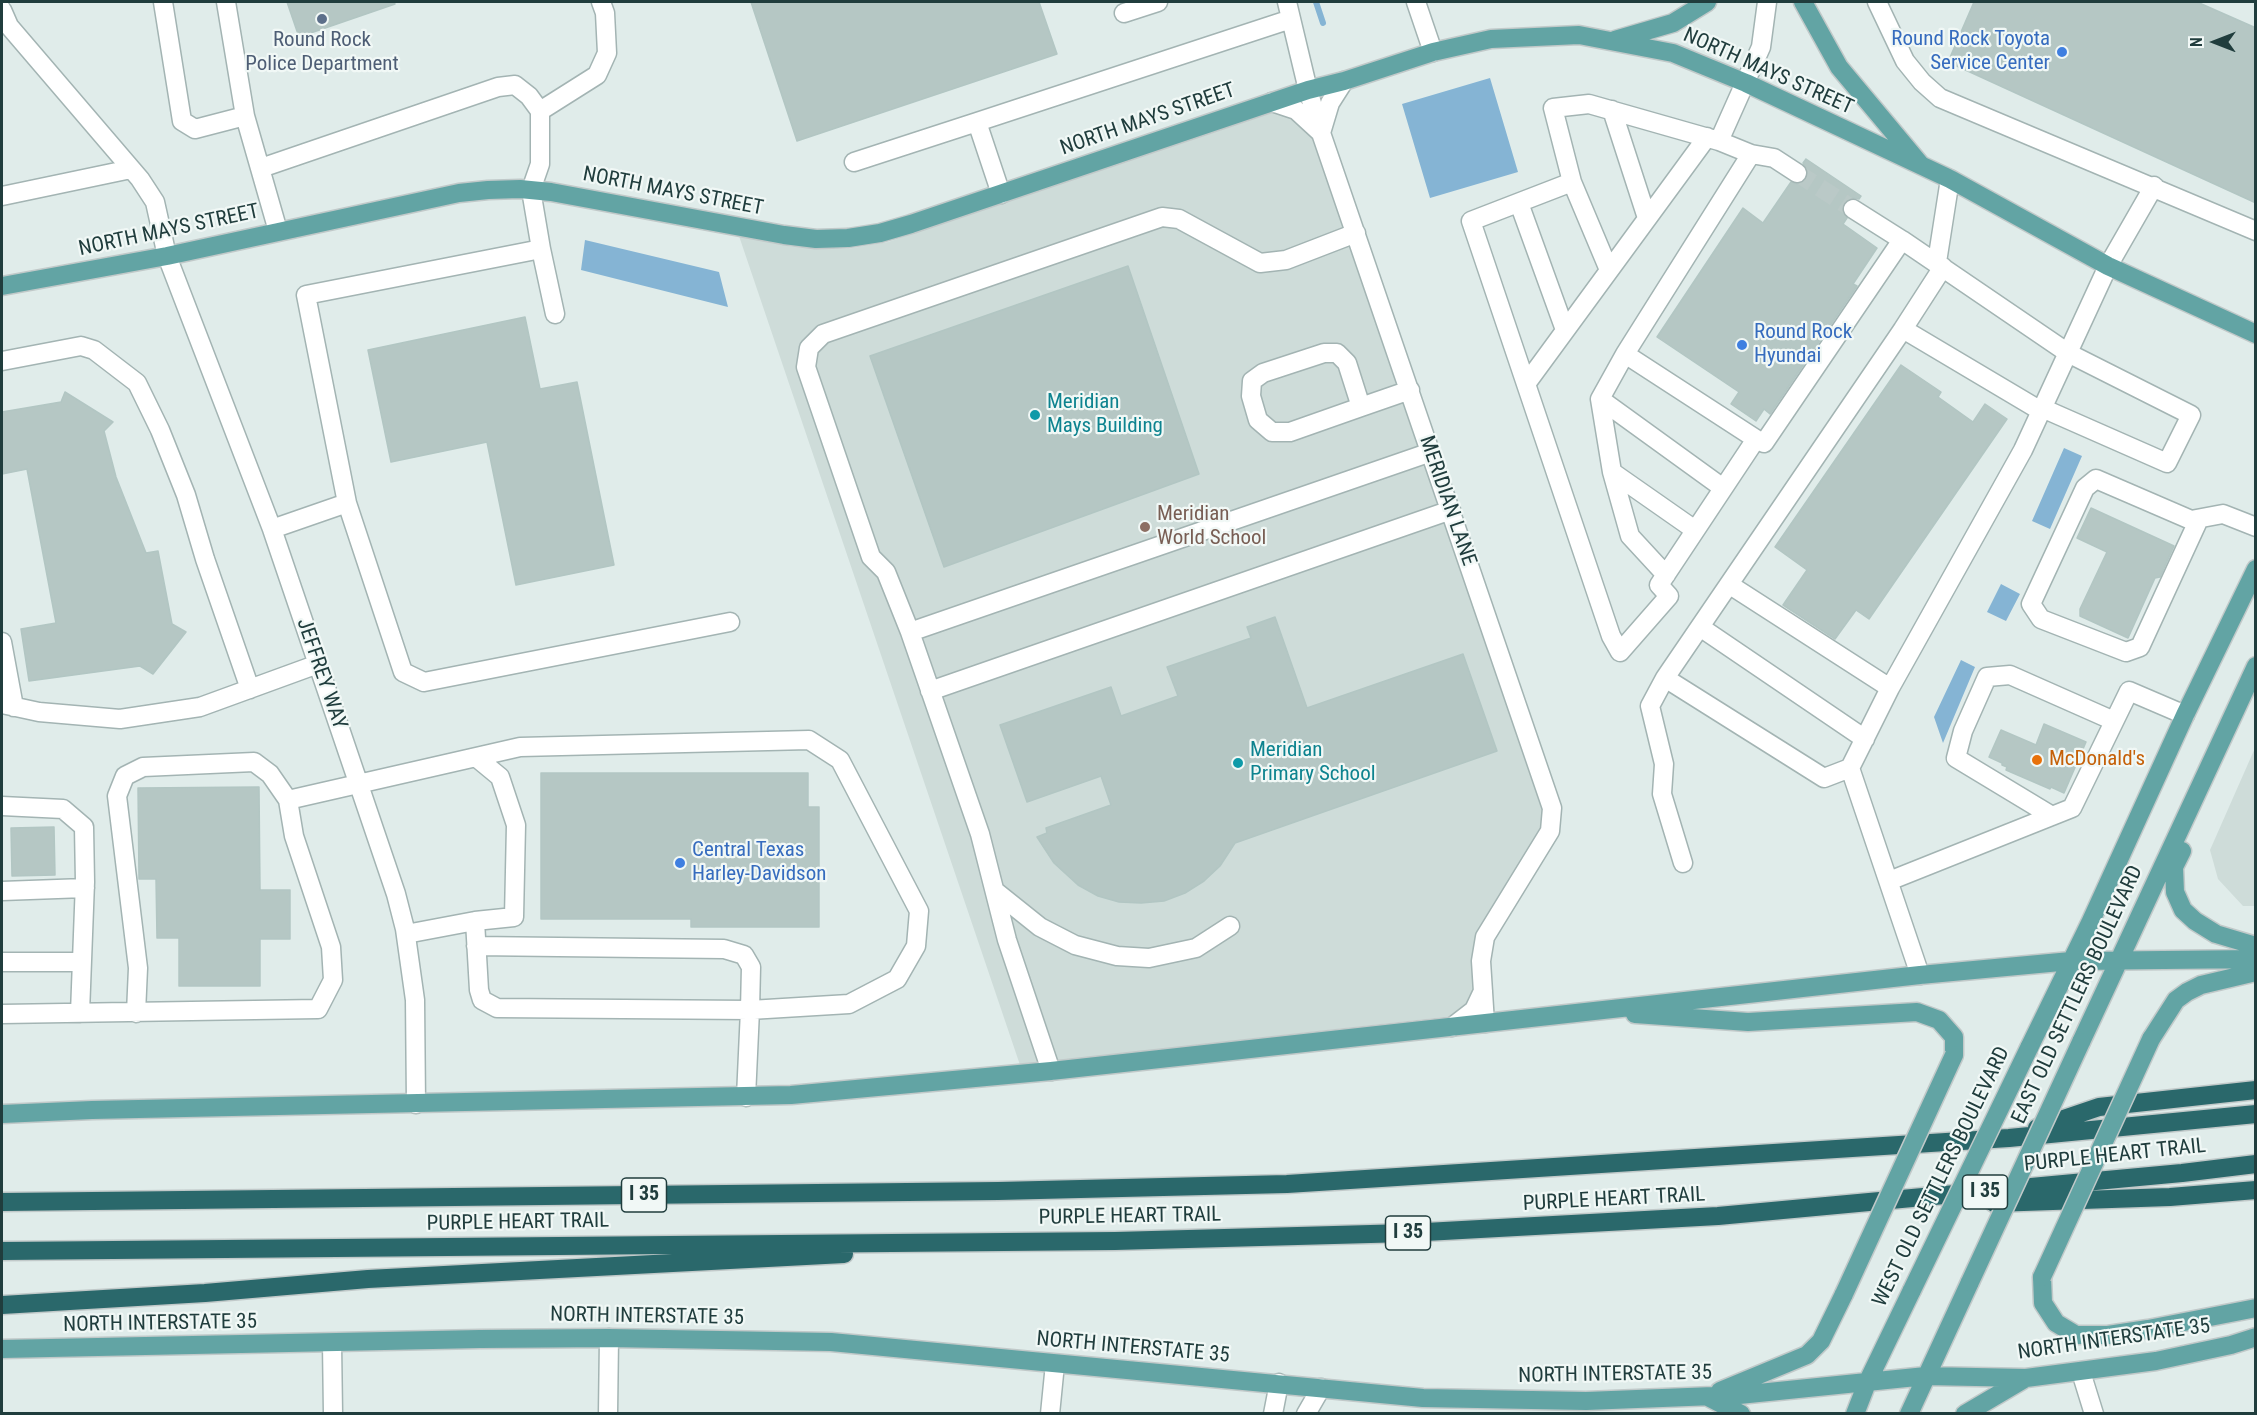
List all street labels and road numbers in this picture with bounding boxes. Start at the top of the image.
street label: NORTH MAYS STREET [1679,23,1857,121]
street label: NORTH MAYS STREET [1057,78,1239,162]
street label: NORTH MAYS STREET [581,162,765,222]
street label: NORTH MAYS STREET [77,200,261,262]
street label: MERIDIAN LANE [1413,433,1481,569]
street label: JEFFREY WAY [290,615,352,733]
street label: EAST OLD SETTLERS BOULEVARD [2007,862,2149,1128]
street label: WEST OLD SETTLERS BOULEVARD [1868,1043,2016,1311]
street label: PURPLE HEART TRAIL [2023,1134,2207,1178]
road number: I 35 [1962,1175,2008,1209]
road number: I 35 [622,1178,666,1212]
street label: PURPLE HEART TRAIL [1522,1183,1706,1217]
street label: PURPLE HEART TRAIL [1039,1203,1221,1231]
street label: PURPLE HEART TRAIL [427,1209,609,1237]
road number: I 35 [1386,1216,1430,1250]
street label: NORTH INTERSTATE 35 [550,1303,744,1331]
street label: NORTH INTERSTATE 35 [63,1310,257,1338]
street label: NORTH INTERSTATE 35 [2016,1314,2212,1366]
street label: NORTH INTERSTATE 35 [1035,1327,1231,1369]
street label: NORTH INTERSTATE 35 [1518,1361,1712,1389]

